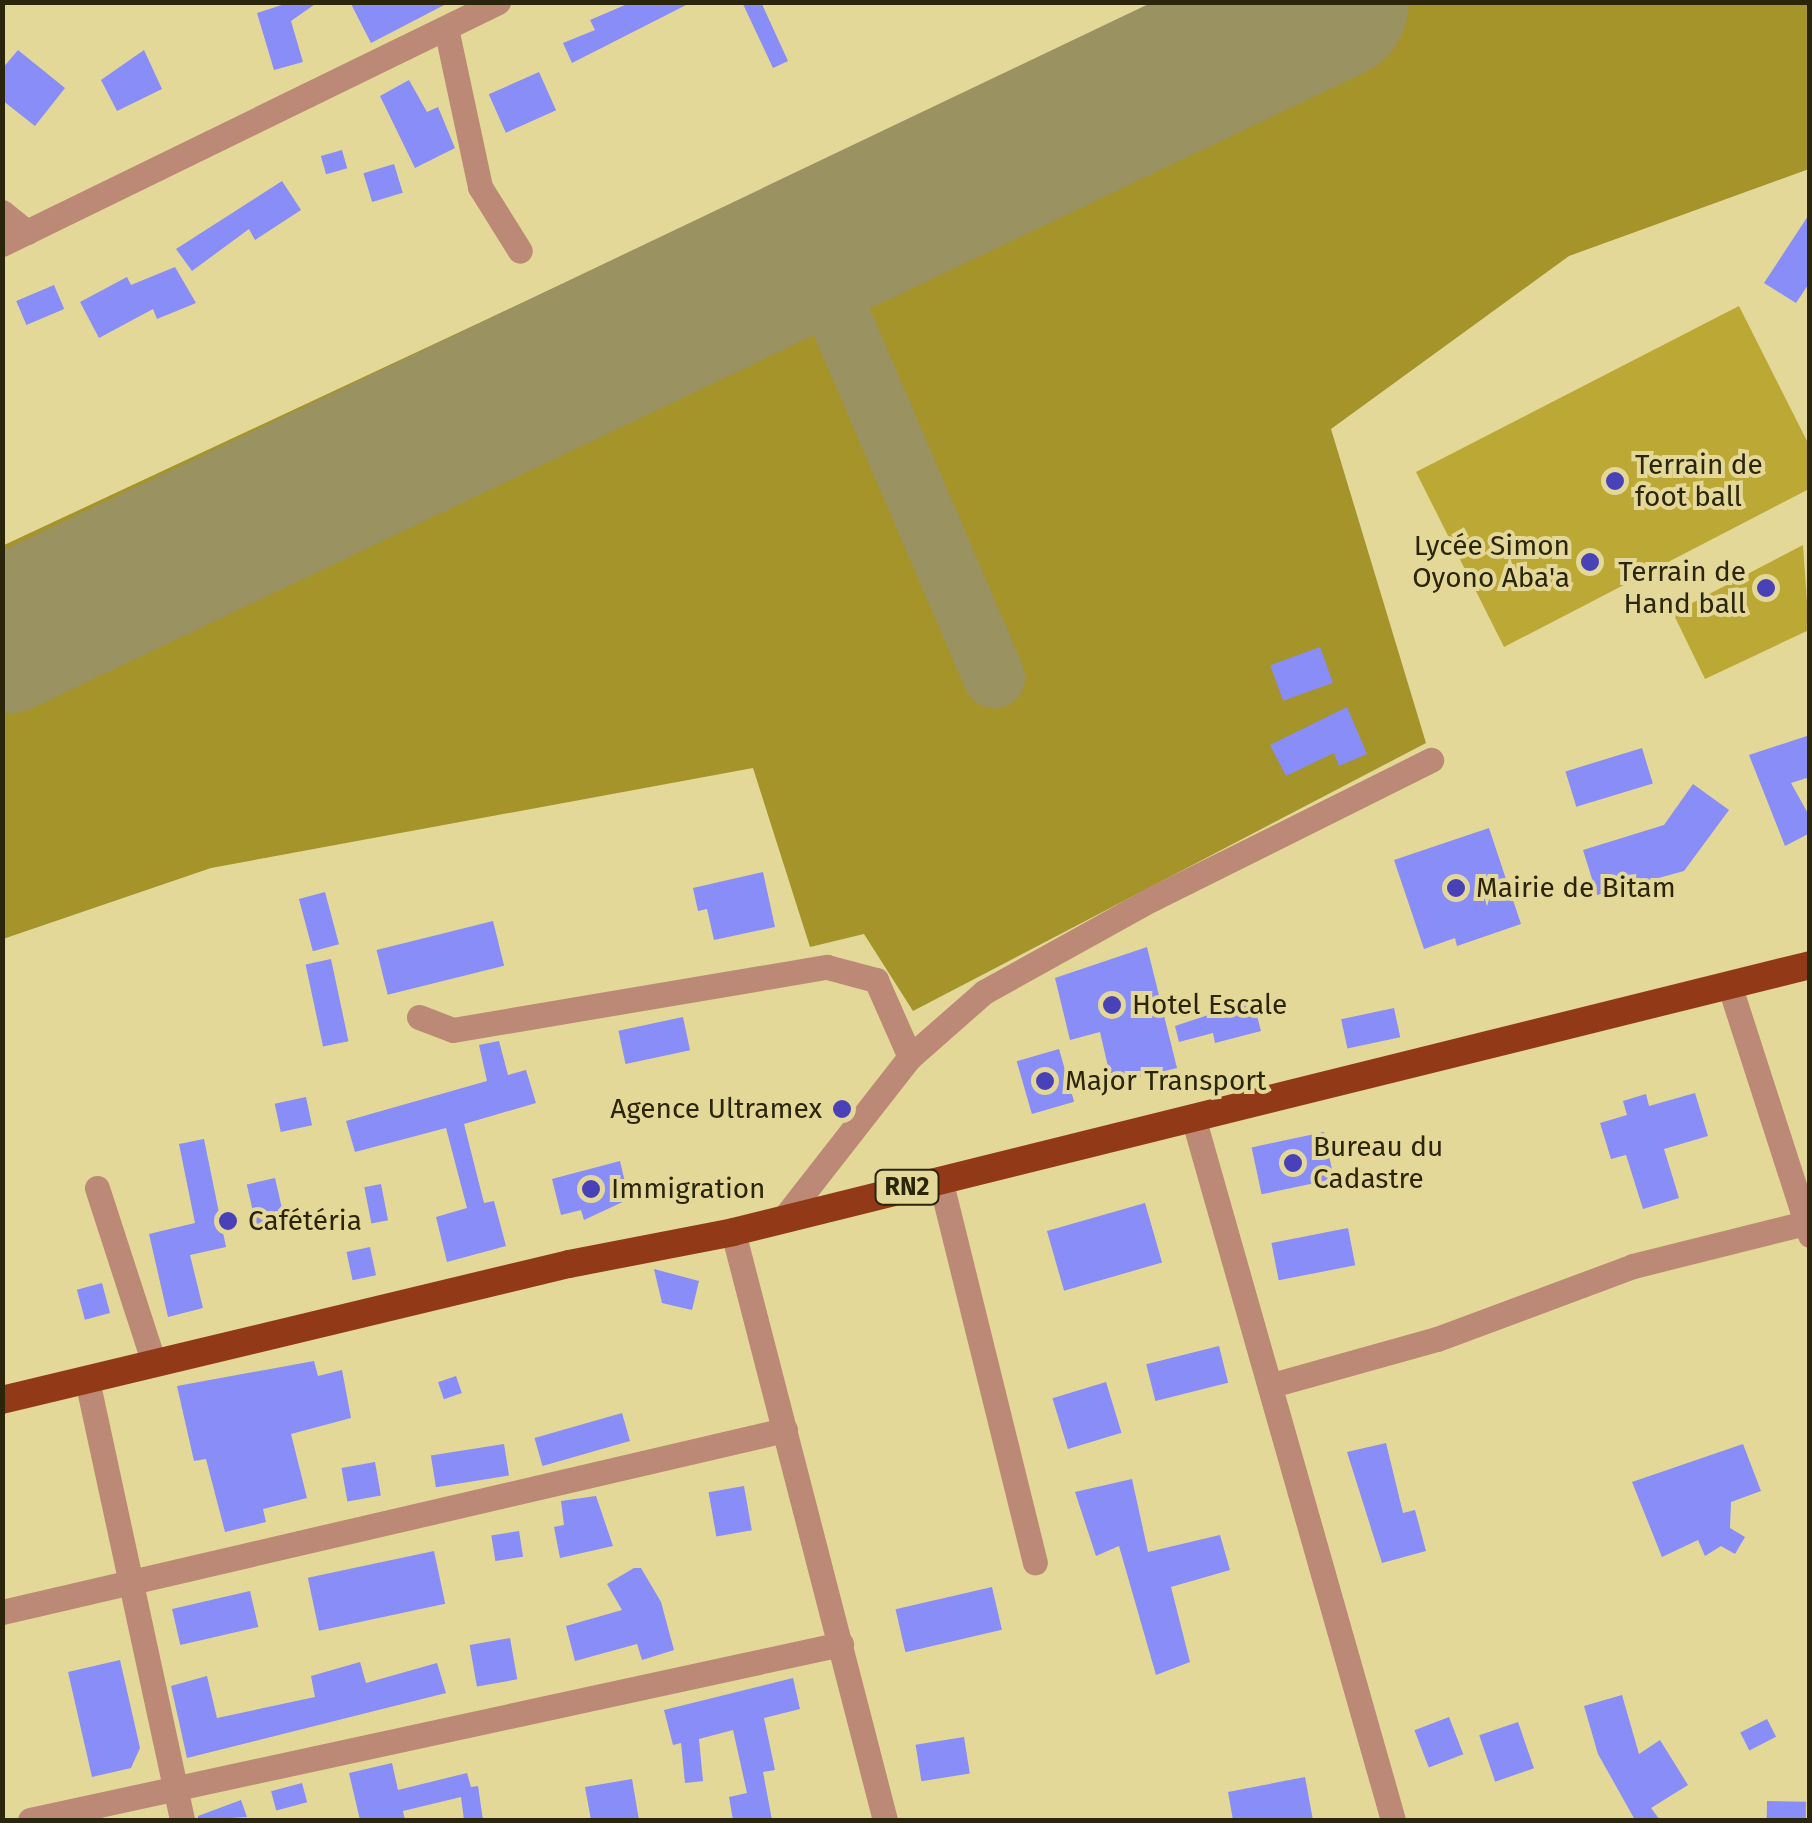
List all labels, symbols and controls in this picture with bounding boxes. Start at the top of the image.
place label: Terrain de foot ball [1635,448,1763,514]
marker: Terrain de foot ball [1604,470,1626,492]
place label: Lycée Simon Oyono Aba'a [1412,529,1570,595]
marker: Lycée Simon Oyono Aba'a [1579,551,1601,573]
place label: Terrain de Hand ball [1618,555,1746,621]
marker: Terrain de Hand ball [1755,577,1777,599]
place label: Mairie de Bitam [1476,871,1676,905]
marker: Mairie de Bitam [1445,877,1467,899]
place label: Hotel Escale [1132,988,1287,1022]
marker: Hotel Escale [1101,994,1123,1016]
place label: Major Transport [1065,1064,1266,1098]
marker: Major Transport [1034,1070,1056,1092]
place label: Agence Ultramex [610,1092,822,1126]
marker: Agence Ultramex [831,1098,853,1120]
place label: Bureau du Cadastre [1313,1130,1443,1196]
marker: Bureau du Cadastre [1282,1152,1304,1174]
road number: RN2 [874,1167,940,1207]
place label: Immigration [611,1172,766,1206]
marker: Immigration [580,1178,602,1200]
place label: Cafétéria [248,1204,362,1238]
marker: Cafétéria [217,1210,239,1232]

